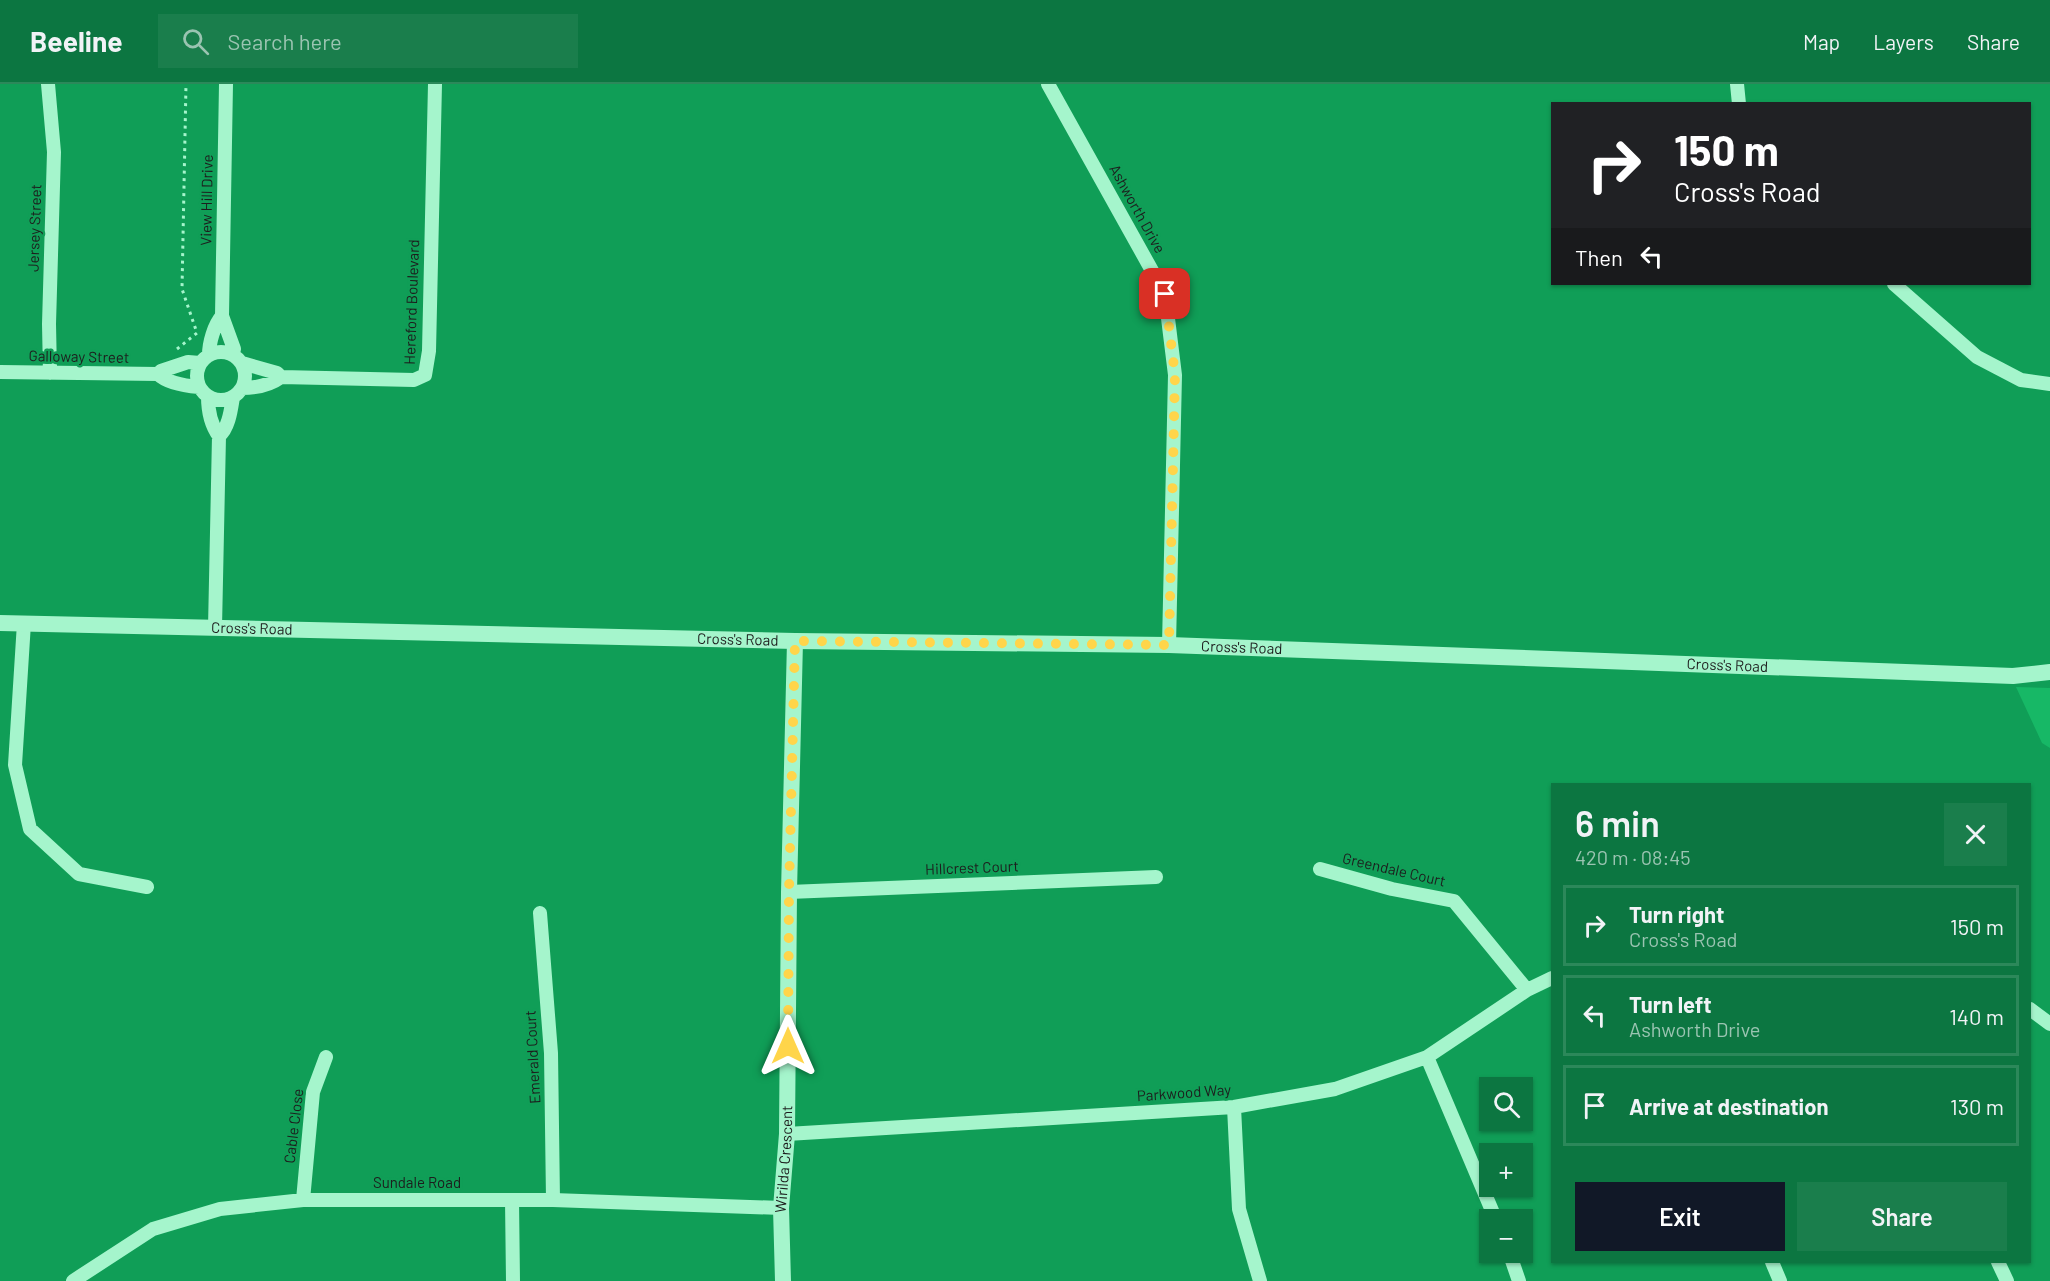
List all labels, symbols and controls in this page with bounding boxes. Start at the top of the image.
search box [158,14,578,68]
text: Beeline [30,24,122,58]
icon: search [179,25,212,58]
text: Search here [227,28,342,54]
text: Map [1803,29,1840,54]
text: Layers [1873,29,1934,54]
text: Share [1967,29,2020,54]
text: 150 m [1674,124,1779,174]
icon: right [1575,126,1653,204]
street label: View Hill Drive [196,154,216,246]
street label: Ashworth Drive [1106,161,1170,256]
text: Cross's Road [1674,175,1821,207]
street label: Jersey Street [23,184,45,272]
street label: Hereford Boulevard [400,239,422,365]
icon: left [1635,240,1668,273]
text: Then [1575,244,1623,270]
pin [1139,268,1190,319]
icon: arrive [1148,277,1181,310]
street label: Galloway Street [29,346,129,366]
street label: Cross's Road [211,618,293,638]
street label: Cross's Road [697,629,779,649]
street label: Cross's Road [1201,636,1283,657]
street label: Cross's Road [1686,654,1768,675]
text: 6 min [1575,801,1660,844]
button: close [1944,803,2007,866]
text: 420 m · 08:45 [1575,845,1691,869]
street label: Greendale Court [1341,848,1448,890]
street label: Hillcrest Court [925,856,1019,878]
text: Turn right [1629,901,1724,927]
icon: right [1578,909,1611,942]
text: 150 m [1950,913,2004,939]
text: Cross's Road [1629,927,1738,951]
text: Turn left [1629,991,1712,1017]
icon: left [1578,999,1611,1032]
text: 140 m [1949,1003,2004,1029]
street label: Emerald Court [521,1010,543,1104]
position arrow [756,1014,820,1078]
text: Ashworth Drive [1629,1017,1761,1041]
map controls [1479,1077,1533,1263]
button: search [1479,1077,1533,1131]
street label: Parkwood Way [1136,1080,1232,1104]
street label: Cable Close [279,1087,307,1164]
icon: arrive [1578,1089,1611,1122]
text: Arrive at destination [1629,1093,1828,1119]
text: 130 m [1950,1093,2004,1119]
street label: Wirilda Crescent [771,1105,795,1213]
button: + [1479,1143,1533,1197]
street label: Sundale Road [373,1173,461,1191]
button: Exit [1575,1182,1785,1251]
button: Share [1797,1182,2007,1251]
button: − [1479,1209,1533,1263]

